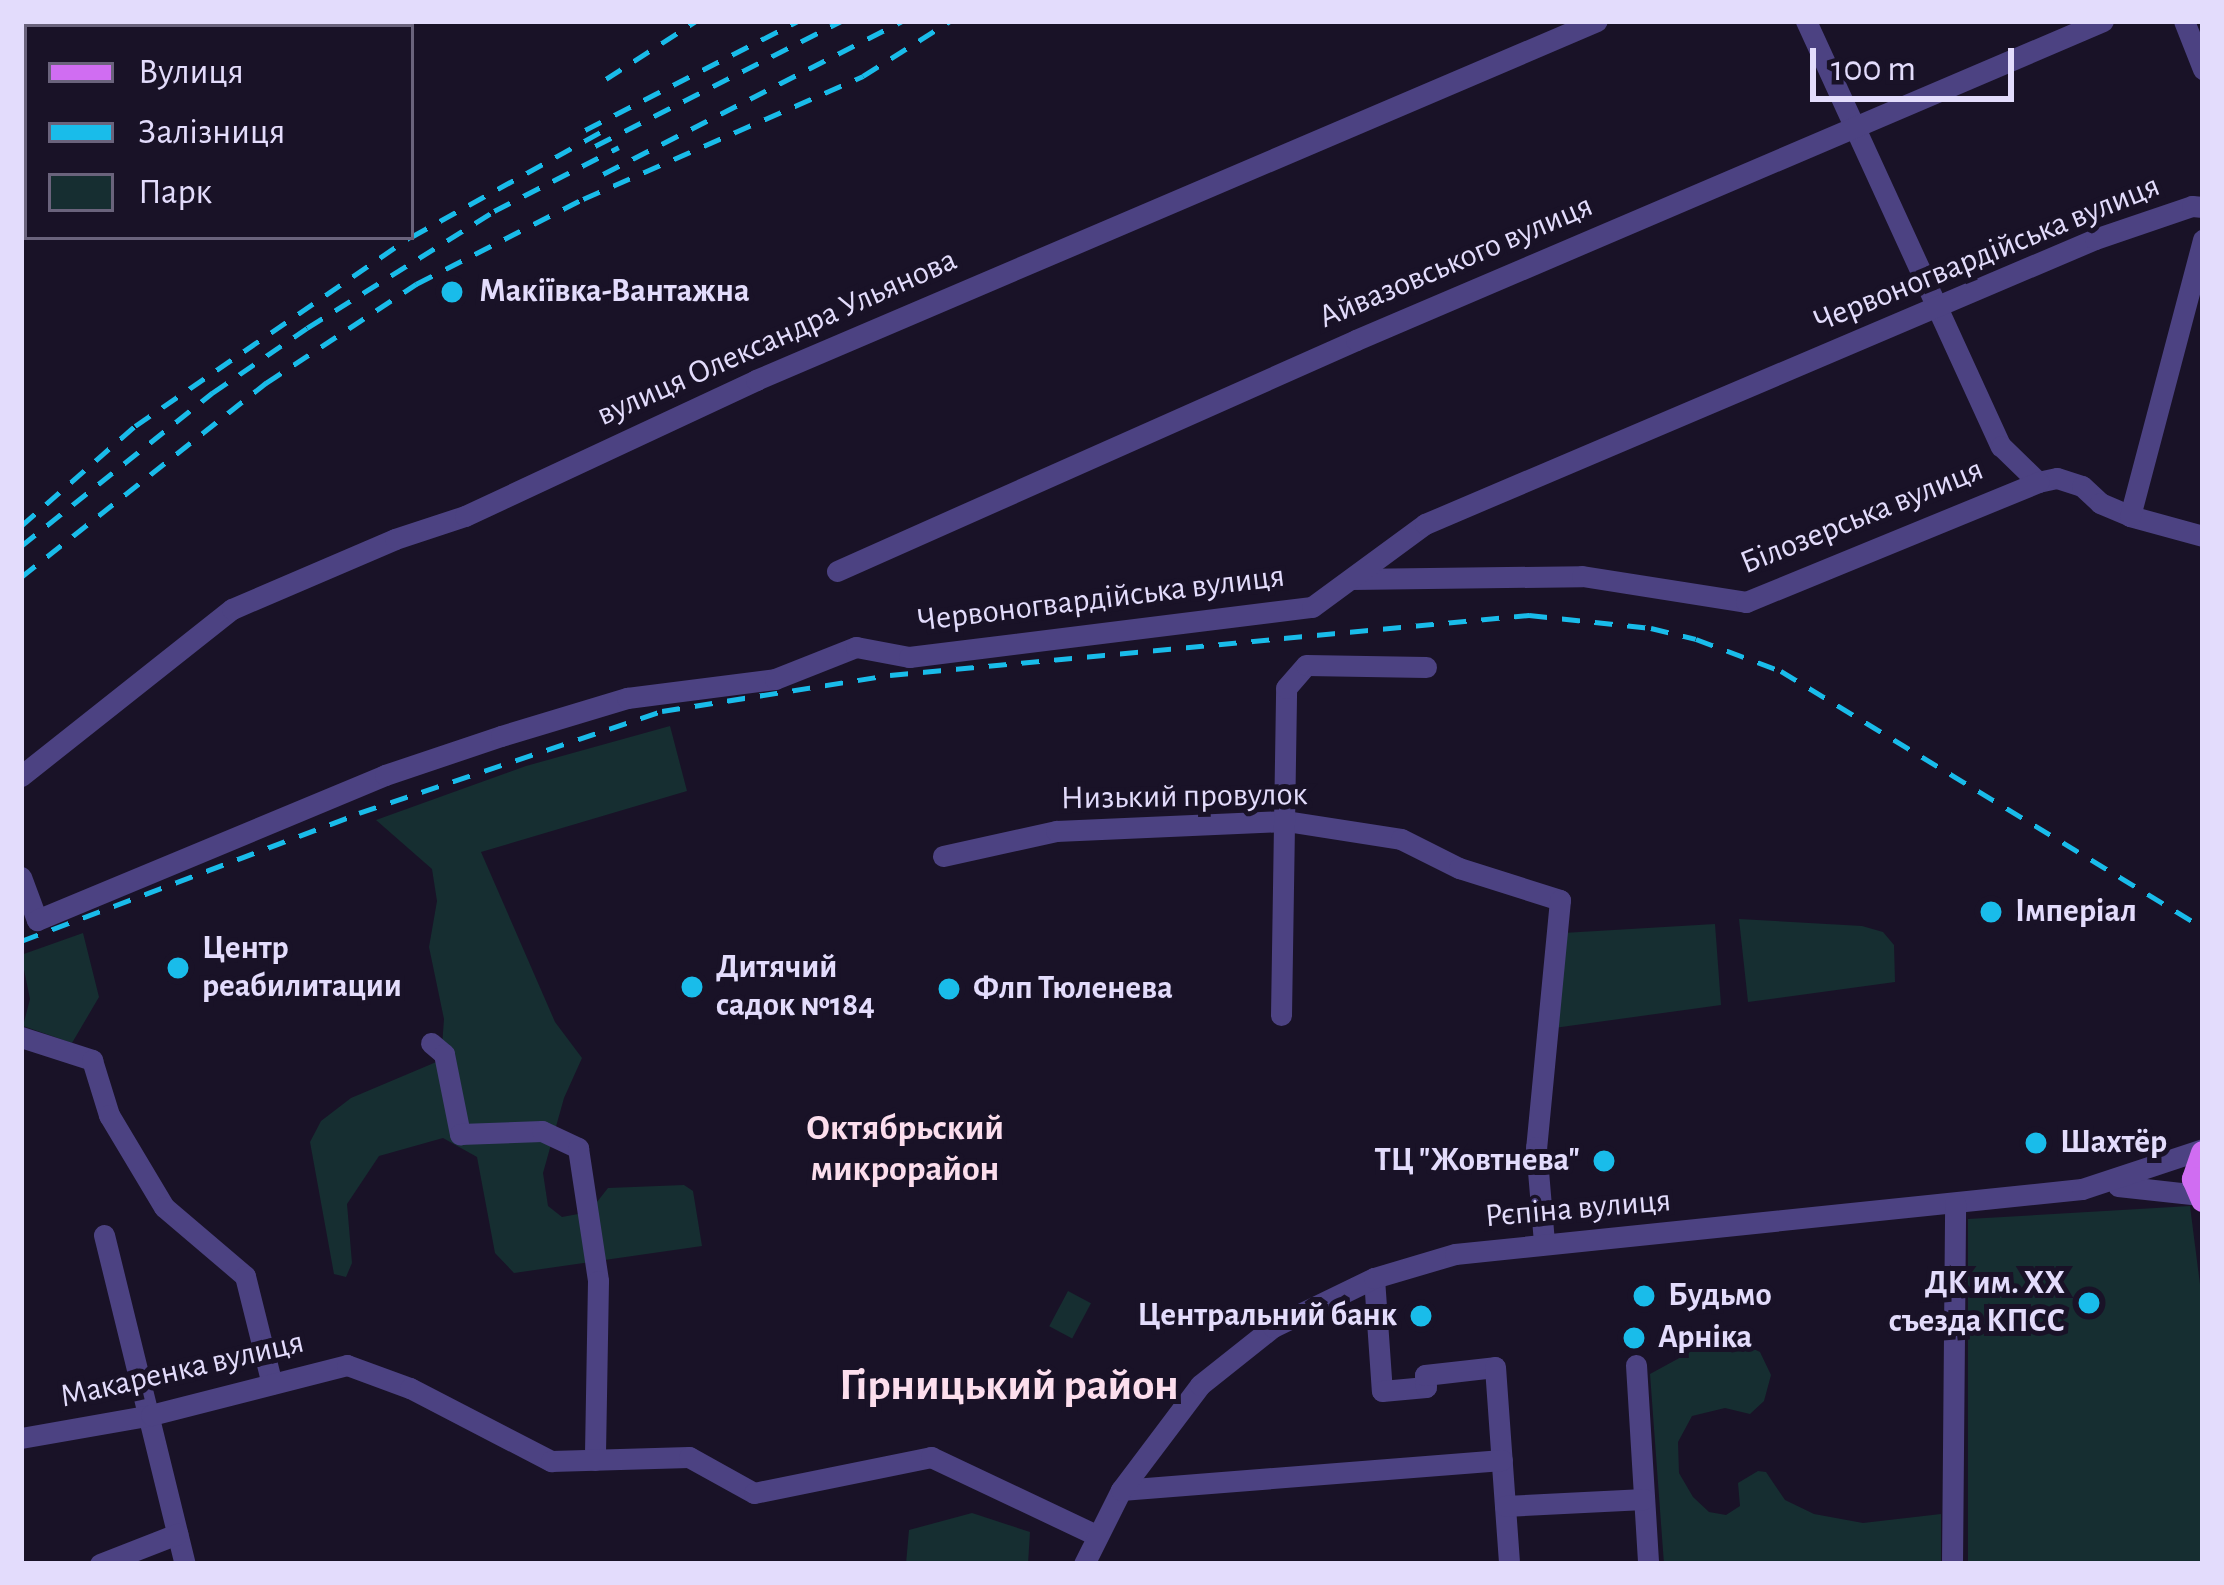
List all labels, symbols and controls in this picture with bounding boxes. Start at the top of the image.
legend [24,24,414,240]
scale bar [1816,24,2020,98]
text: 100 m [1831,51,1916,87]
text: Вулиця [138,54,244,90]
text: Залізниця [138,114,286,150]
street label: Червоногвардійська вулиця [1808,166,2166,342]
text: Парк [138,174,212,210]
street label: Айвазовського вулиця [1313,186,1599,338]
street label: вулиця Олександра Ульянова [591,241,963,435]
place label: Макіївка-Вантажна [479,272,750,312]
marker: Макіївка-Вантажна [436,276,468,308]
street label: Білозерська вулиця [1735,450,1989,584]
street label: Червоногвардійська вулиця [915,557,1287,641]
street label: Низький провулок [1060,775,1308,819]
place label: Імперіал [2015,892,2137,932]
marker: Імперіал [1978,899,2004,925]
place label: Центр реабилитации [202,929,402,1007]
place label: Дитячий садок №184 [716,948,875,1026]
marker: Центр реабилитации [165,955,191,981]
place label: Флп Тюленева [973,969,1173,1009]
marker: Дитячий садок №184 [679,974,705,1000]
marker: Флп Тюленева [936,976,962,1002]
district label: Октябрьский микрорайон [806,1106,1004,1191]
place label: Шахтёр [2060,1123,2167,1163]
marker: Шахтёр [2023,1130,2049,1156]
place label: ТЦ "Жовтнева" [1375,1141,1580,1181]
marker: ТЦ "Жовтнева" [1591,1148,1617,1174]
street label: Рєпіна вулиця [1483,1181,1673,1237]
place label: ДК им. XX съезда КПСС [1889,1264,2065,1342]
place label: Будьмо [1668,1276,1772,1316]
marker: Будьмо [1631,1283,1657,1309]
marker: ДК им. XX съезда КПСС [2076,1290,2102,1316]
place label: Центральний банк [1138,1296,1397,1336]
marker: Центральний банк [1408,1303,1434,1329]
place label: Арніка [1658,1318,1752,1358]
street label: Макаренка вулиця [56,1323,308,1417]
marker: Арніка [1621,1325,1647,1351]
district label: Гірницький район [839,1359,1179,1413]

